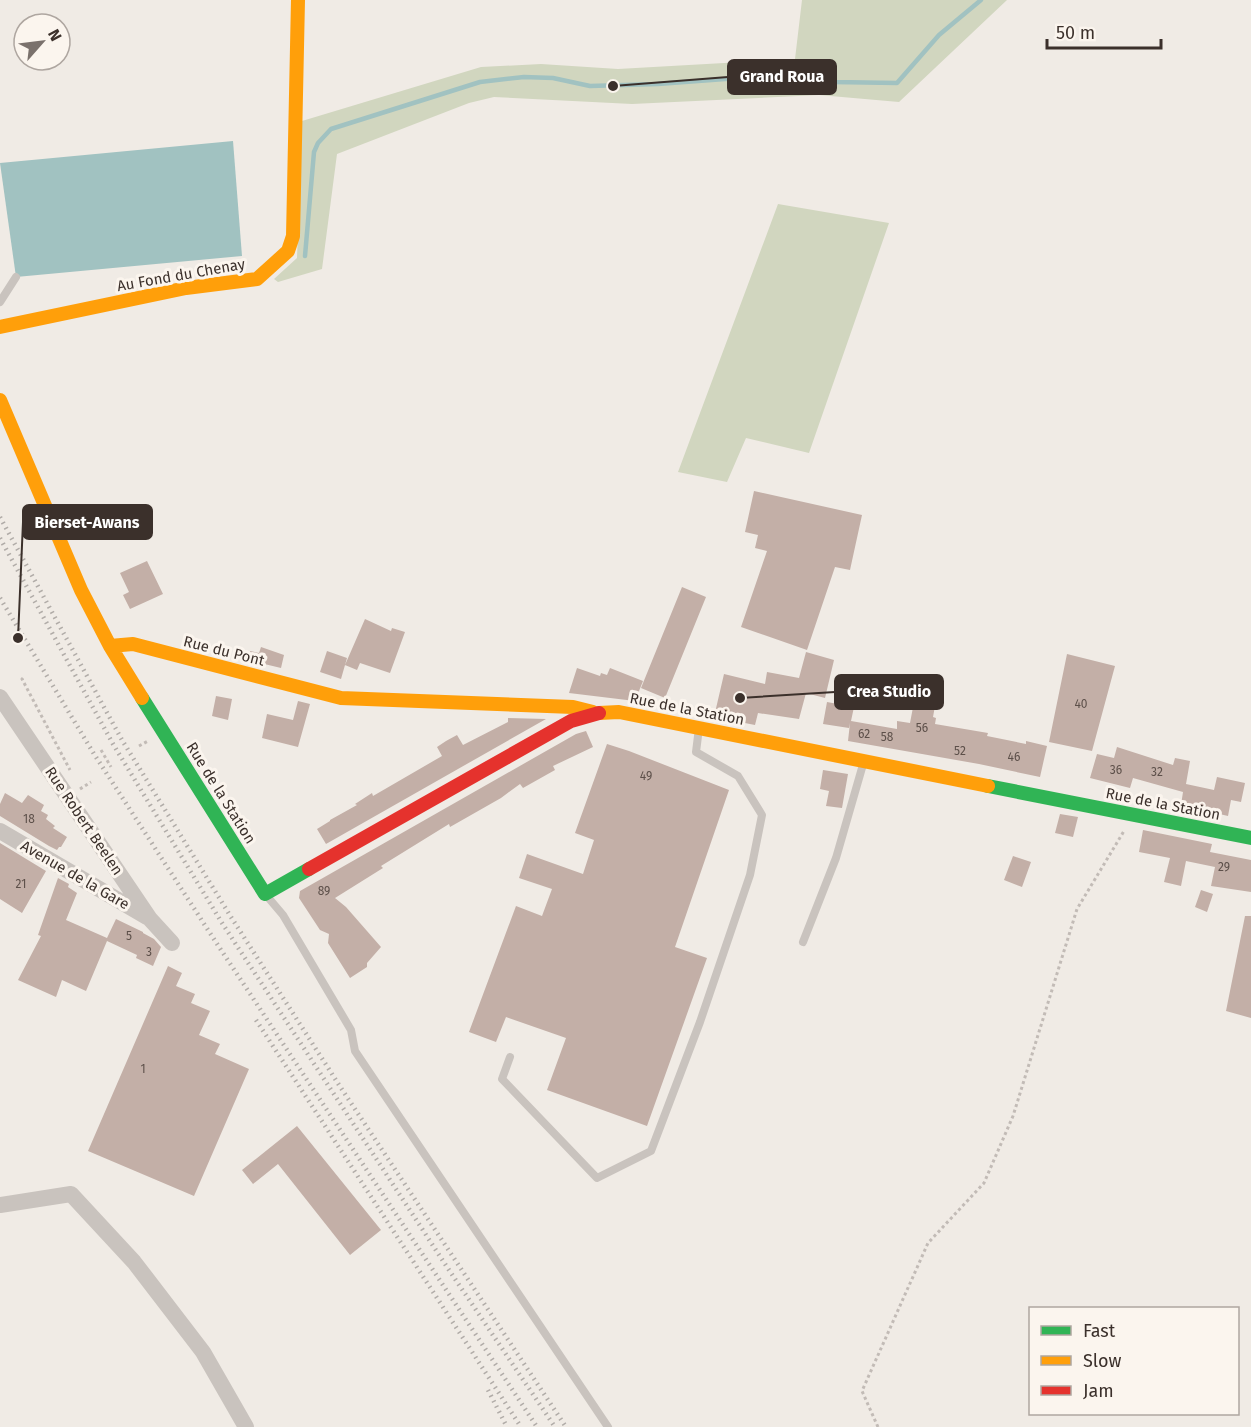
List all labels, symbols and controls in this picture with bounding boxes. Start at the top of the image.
north arrow [12,12,72,72]
scale bar [1047,12,1161,50]
text: 50 m [1056,22,1095,44]
text: N [44,26,66,44]
callout: Grand Roua [728,60,836,94]
text: Grand Roua [740,67,824,86]
street label: Au Fond du Chenay [116,255,247,295]
callout: Bierset-Awans [23,505,152,539]
text: Bierset-Awans [35,513,140,532]
street label: Rue du Pont [182,632,267,670]
callout: Crea Studio [835,675,943,709]
text: Crea Studio [847,682,931,701]
street label: Rue de la Station [628,689,746,729]
house number: 40 [1074,697,1088,711]
house number: 56 [916,721,928,735]
house number: 62 [858,727,870,741]
house number: 58 [881,730,894,744]
street label: Rue de la Station [183,739,259,847]
house number: 52 [954,744,966,758]
house number: 46 [1008,750,1020,764]
street label: Rue Robert Beelen [41,763,127,879]
house number: 36 [1110,763,1122,777]
house number: 32 [1151,765,1163,779]
house number: 49 [640,769,652,783]
street label: Rue de la Station [1104,784,1222,824]
house number: 18 [23,812,35,826]
street label: Avenue de la Gare [17,837,133,913]
house number: 29 [1218,860,1230,874]
house number: 21 [16,877,26,891]
house number: 89 [318,884,330,898]
house number: 5 [126,929,132,943]
house number: 3 [146,945,152,959]
house number: 1 [140,1062,146,1076]
legend [1029,1307,1239,1415]
text: Fast [1083,1320,1116,1342]
text: Slow [1083,1350,1122,1372]
text: Jam [1083,1380,1114,1402]

